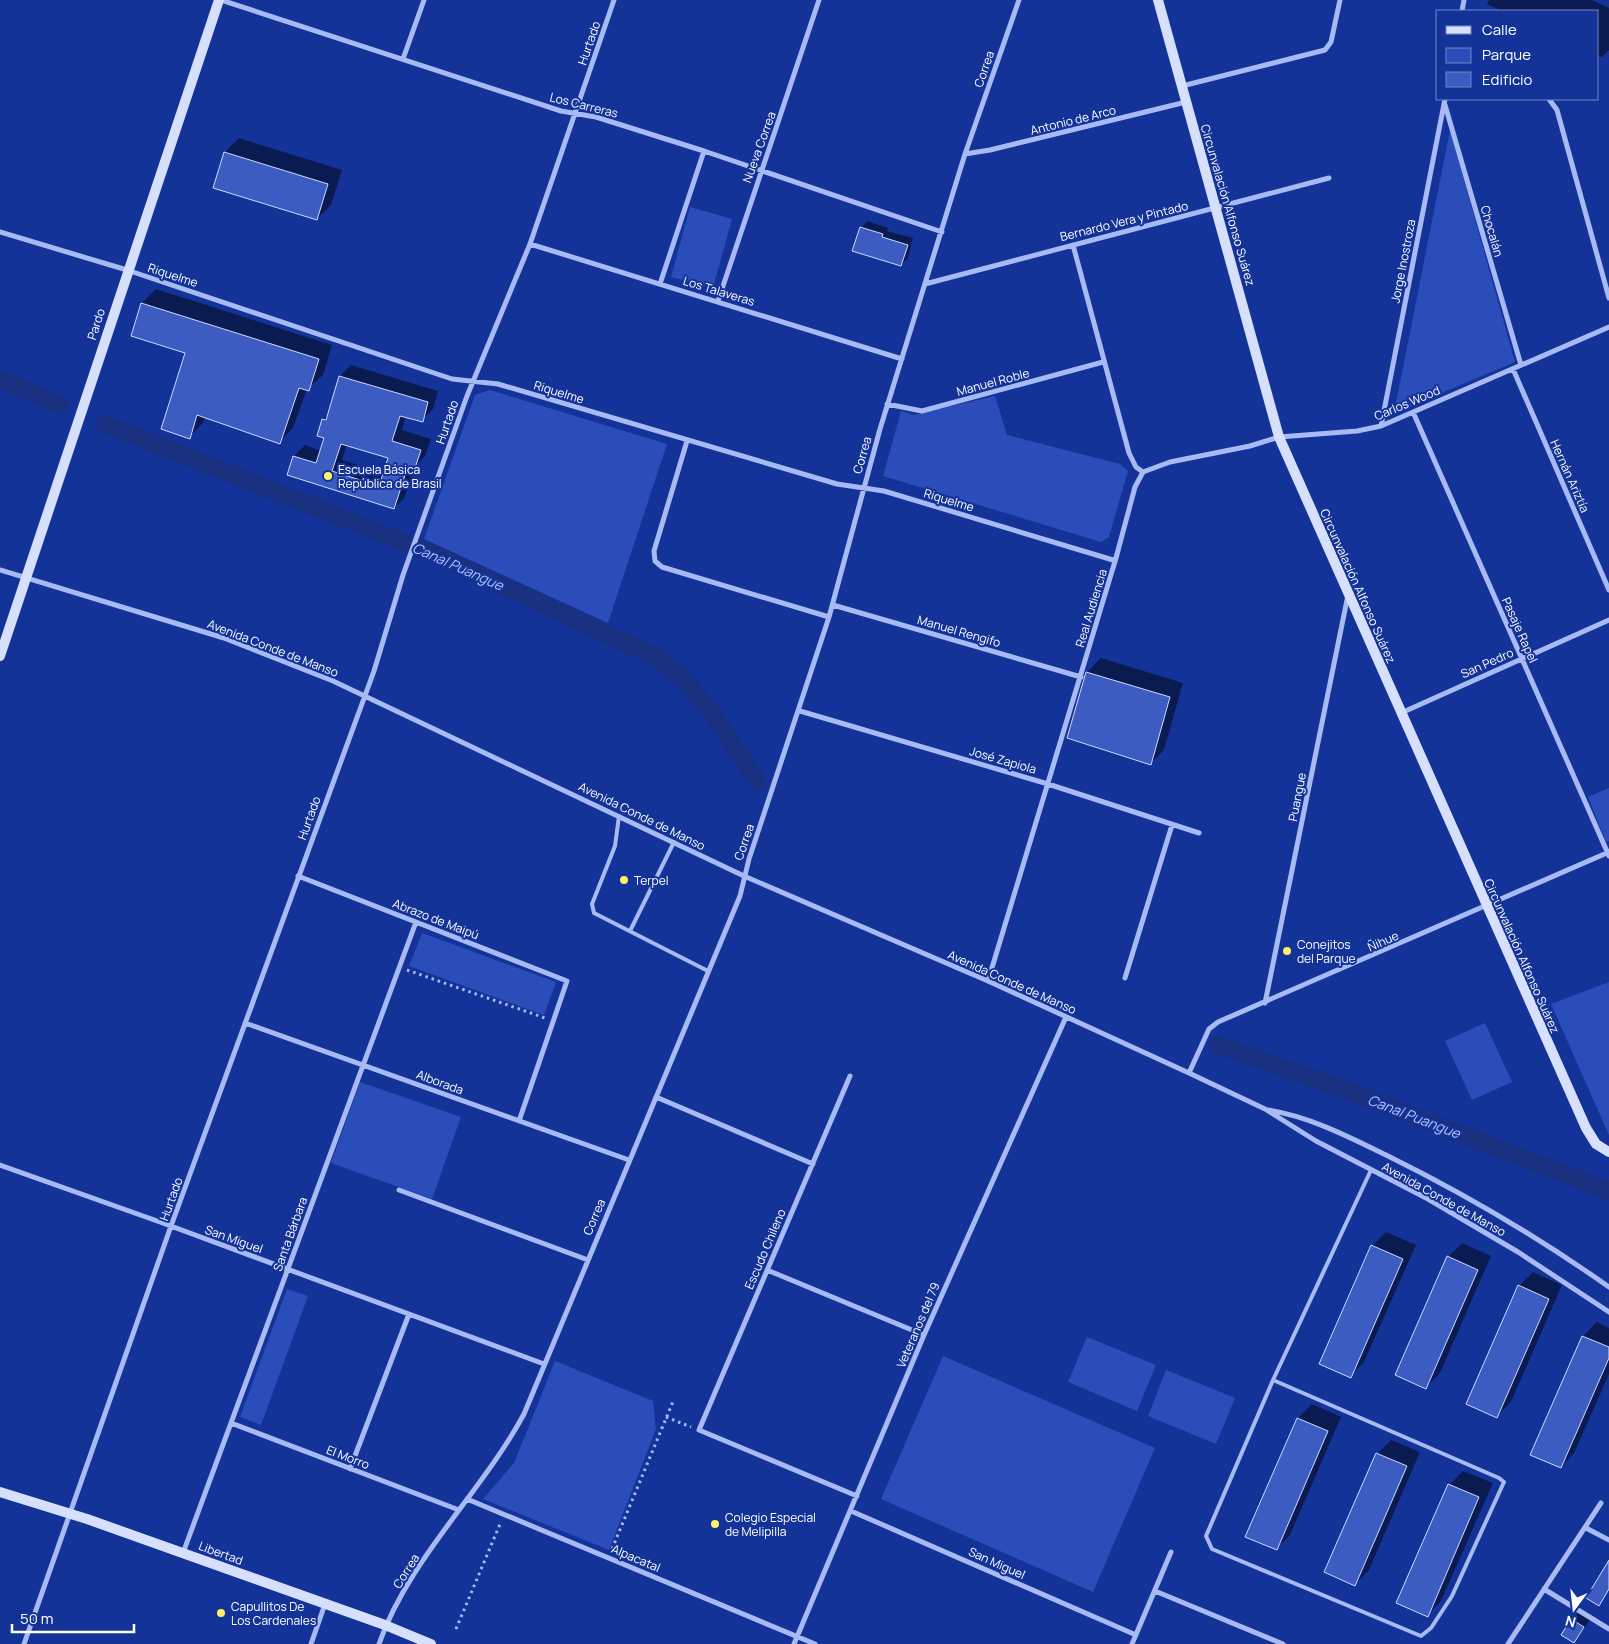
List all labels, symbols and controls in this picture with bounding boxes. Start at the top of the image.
legend [1436,10,1599,100]
street label: Hurtado [574,19,604,67]
text: Calle [1482,19,1517,40]
text: Parque [1482,44,1531,65]
street label: Correa [970,48,998,90]
text: Edificio [1482,69,1533,90]
street label: Los Carreras [548,88,620,122]
street label: Antonio de Arco [1028,101,1118,139]
street label: Nueva Correa [738,109,780,185]
street label: Circunvalación Alfonso Suárez [1197,122,1259,288]
street label: Bernardo Vera y Pintado [1058,197,1190,245]
street label: Chocalán [1477,203,1507,259]
street label: Jorge Inostroza [1387,218,1419,304]
street label: Riquelme [146,259,200,291]
street label: Los Talaveras [681,272,757,310]
street label: Pardo [83,306,109,342]
street label: Manuel Roble [955,364,1031,400]
street label: Riquelme [532,376,586,408]
street label: Carlos Wood [1371,382,1443,424]
street label: Hurtado [432,398,462,446]
street label: Correa [849,434,875,476]
street label: Hernán Ariztía [1546,437,1594,515]
place label: Escuela Básica República de Brasil [338,461,442,492]
marker: Escuela Básica República de Brasil [322,470,334,482]
street label: Riquelme [922,484,976,516]
street label: Circunvalación Alfonso Suárez [1316,506,1400,666]
water label: Canal Puangue [410,537,507,595]
street label: Real Audiencia [1071,567,1111,649]
street label: Pasaje Rapel [1498,594,1542,666]
street label: Manuel Rengifo [915,611,1003,651]
street label: Avenida Conde de Manso [205,615,341,681]
street label: San Pedro [1458,644,1516,682]
street label: José Zapiola [968,742,1038,778]
street label: Puangue [1284,771,1310,823]
street label: Avenida Conde de Manso [576,778,708,854]
street label: Hurtado [293,794,325,842]
street label: Correa [730,821,758,863]
place label: Terpel [634,872,668,889]
marker: Terpel [618,874,630,886]
street label: Circunvalación Alfonso Suárez [1480,876,1564,1036]
street label: Abrazo de Maipú [390,895,482,943]
street label: Ñihue [1365,927,1401,955]
place label: Conejitos del Parque [1297,936,1356,967]
marker: Conejitos del Parque [1281,945,1293,957]
street label: Avenida Conde de Manso [945,946,1079,1018]
street label: Alborada [414,1066,466,1098]
water label: Canal Puangue [1365,1090,1464,1143]
street label: Avenida Conde de Manso [1379,1158,1509,1240]
street label: Hurtado [155,1175,187,1223]
street label: Santa Bárbara [269,1194,311,1274]
street label: Correa [579,1196,609,1238]
street label: Escudo Chileno [740,1206,790,1292]
street label: San Miguel [203,1221,265,1257]
street label: Veteranos del 79 [892,1280,944,1370]
street label: El Morro [324,1441,372,1473]
place label: Colegio Especial de Melipilla [725,1509,816,1540]
marker: Colegio Especial de Melipilla [709,1518,721,1530]
street label: Libertad [196,1537,246,1569]
street label: Alpacatal [609,1540,663,1576]
street label: San Miguel [966,1543,1028,1583]
street label: Correa [389,1550,423,1592]
north arrow [1549,1584,1599,1634]
place label: Capullitos De Los Cardenales [231,1598,316,1629]
scale bar [12,1602,135,1634]
marker: Capullitos De Los Cardenales [215,1607,227,1619]
text: 50 m [20,1608,54,1629]
text: N [1563,1612,1578,1633]

